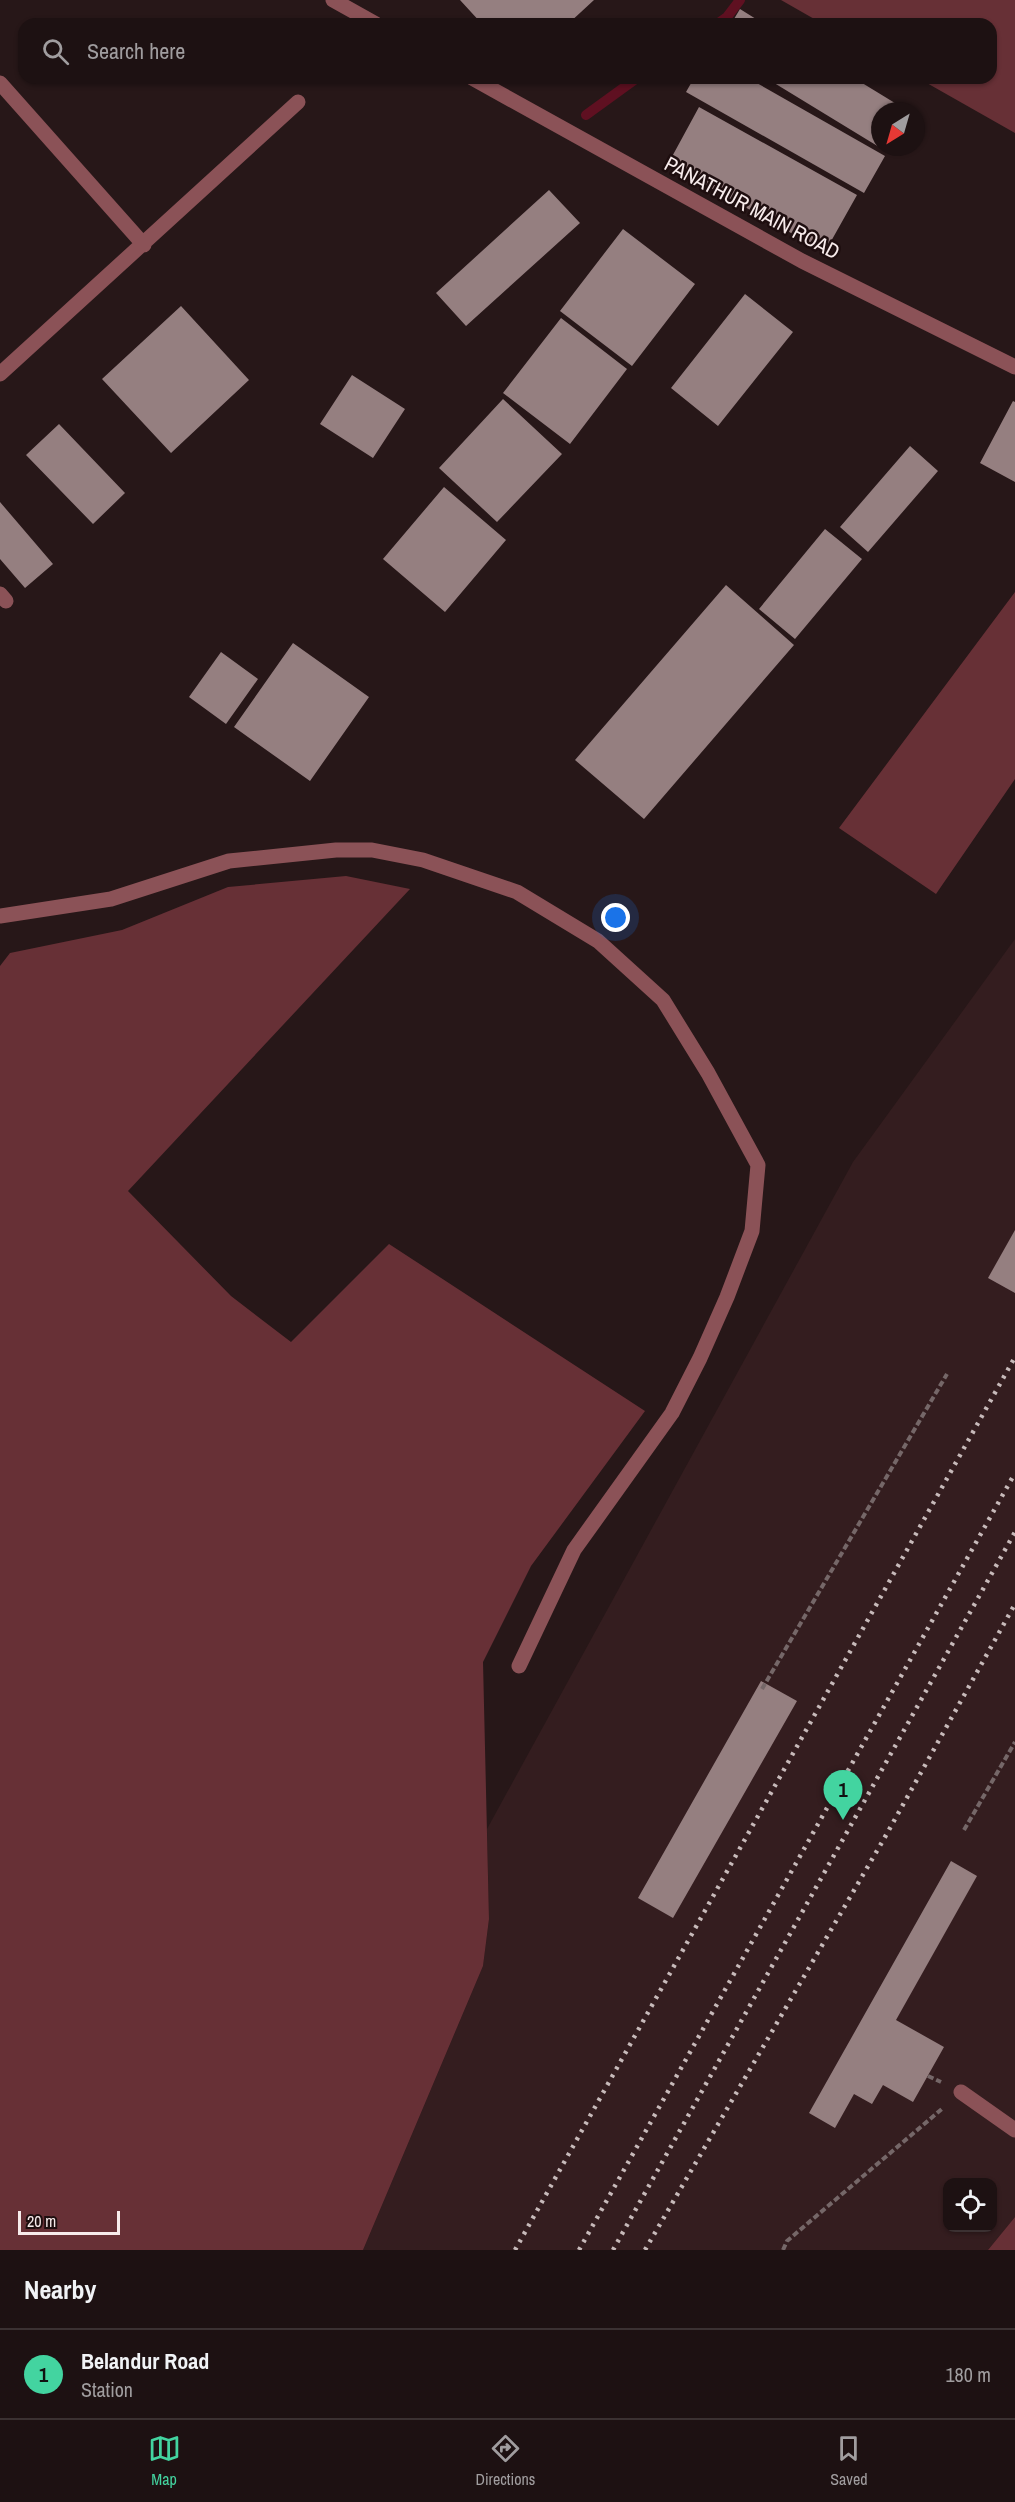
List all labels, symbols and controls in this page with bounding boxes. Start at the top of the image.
search box [18,18,997,84]
icon: search [39,35,72,68]
text: Search here [87,36,185,66]
north arrow [871,102,925,156]
street label: PANATHUR MAIN ROAD [660,149,845,266]
your location [601,903,630,932]
pin: 1 [824,1770,862,1820]
map controls [943,2178,997,2232]
button: locate [943,2178,997,2232]
scale bar [18,2208,120,2236]
text: 20 m [27,2210,56,2232]
text: Nearby [24,2272,96,2307]
text: Belandur Road [81,2346,209,2376]
text: 1 [39,2361,48,2388]
text: 180 m [945,2361,991,2388]
text: Station [81,2376,133,2403]
tab: Map [148,2432,181,2490]
tab: Directions [476,2432,535,2490]
tab: Saved [830,2432,868,2490]

